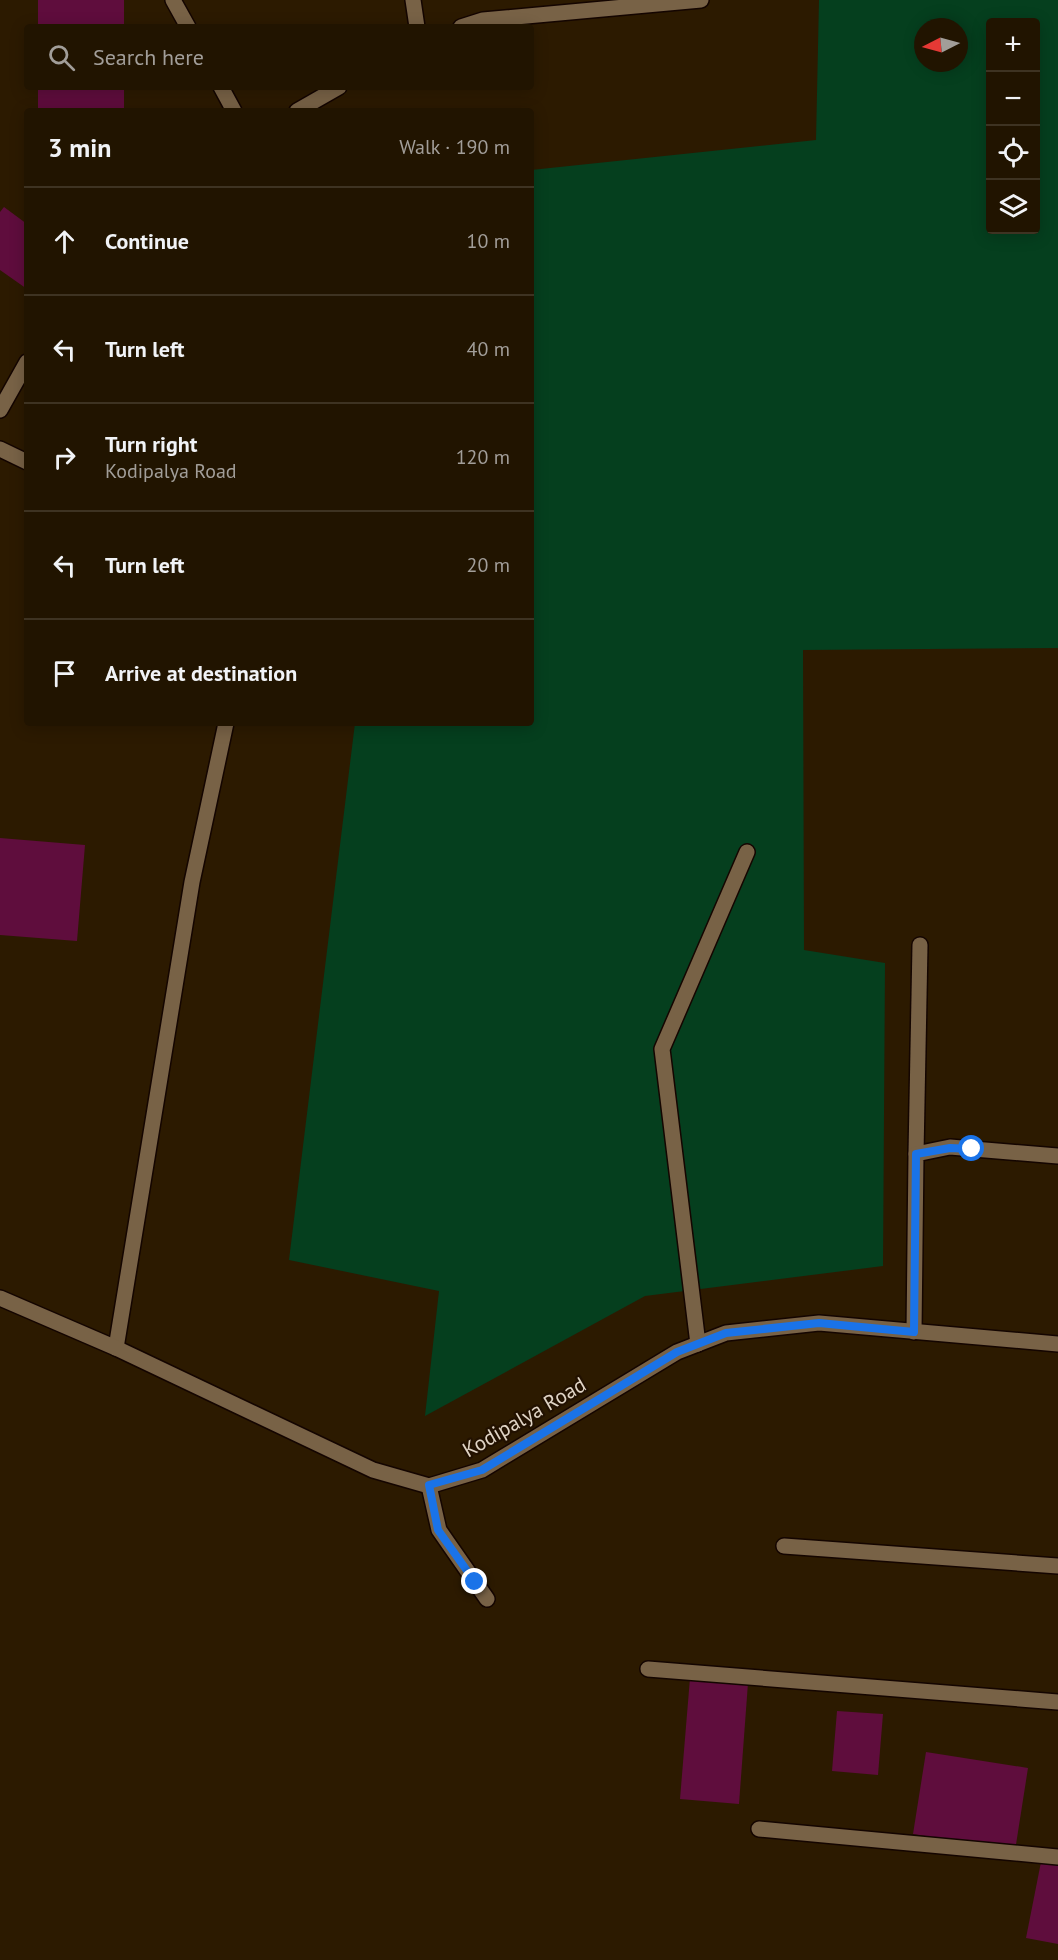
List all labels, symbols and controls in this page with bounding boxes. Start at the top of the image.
north arrow [914,18,968,72]
map controls [986,18,1040,234]
button: + [986,18,1040,72]
search box [24,24,534,90]
icon: search [45,41,78,74]
text: Search here [93,43,204,71]
button: − [986,72,1040,126]
button: locate [986,126,1040,180]
text: 3 min [48,131,111,164]
text: Walk · 190 m [399,134,510,160]
button: layers [986,180,1040,234]
icon: ahead [48,225,81,258]
text: Continue [105,227,189,255]
text: 10 m [467,228,510,254]
icon: left [48,333,81,366]
text: Turn left [105,335,185,363]
text: 40 m [467,336,510,362]
text: Turn right [105,430,197,458]
icon: right [48,441,81,474]
text: 120 m [456,444,510,470]
text: Kodipalya Road [105,458,237,484]
icon: left [48,549,81,582]
text: Turn left [105,551,185,579]
text: 20 m [467,552,510,578]
icon: arrive [48,657,81,690]
text: Arrive at destination [105,659,297,687]
route start [958,1135,984,1161]
street label: Kodipalya Road [457,1371,591,1463]
route end [461,1568,487,1594]

